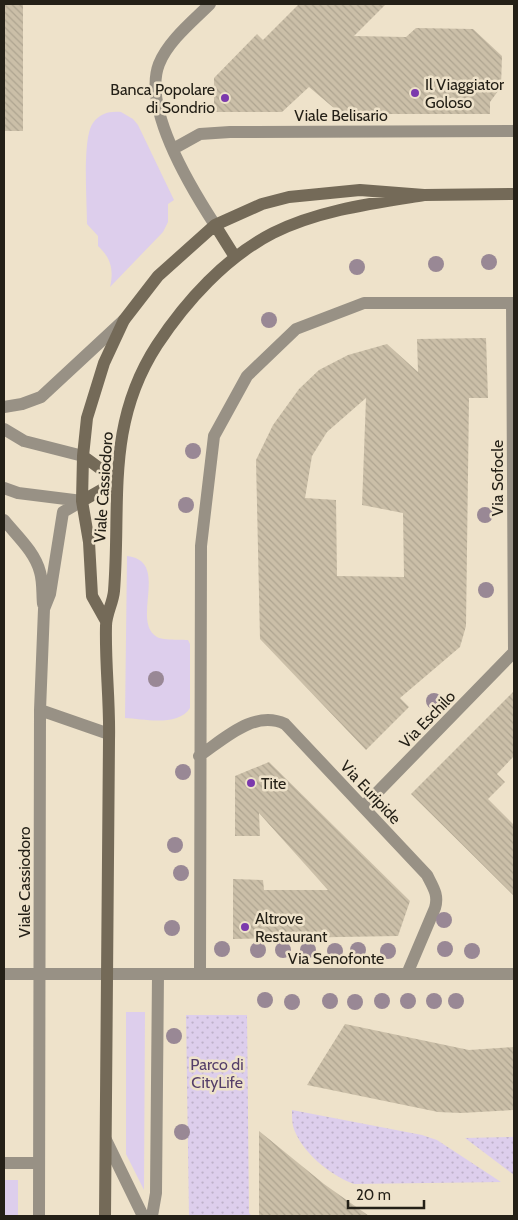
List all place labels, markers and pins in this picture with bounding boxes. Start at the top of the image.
place label: Il Viaggiator Goloso [425,75,505,112]
place label: Banca Popolare di Sondrio [110,80,215,117]
marker: Il Viaggiator Goloso [409,87,421,99]
marker: Banca Popolare di Sondrio [219,92,231,104]
place label: Tite [261,774,286,793]
marker: Tite [245,777,257,789]
place label: Altrove Restaurant [255,909,328,946]
marker: Altrove Restaurant [239,921,251,933]

